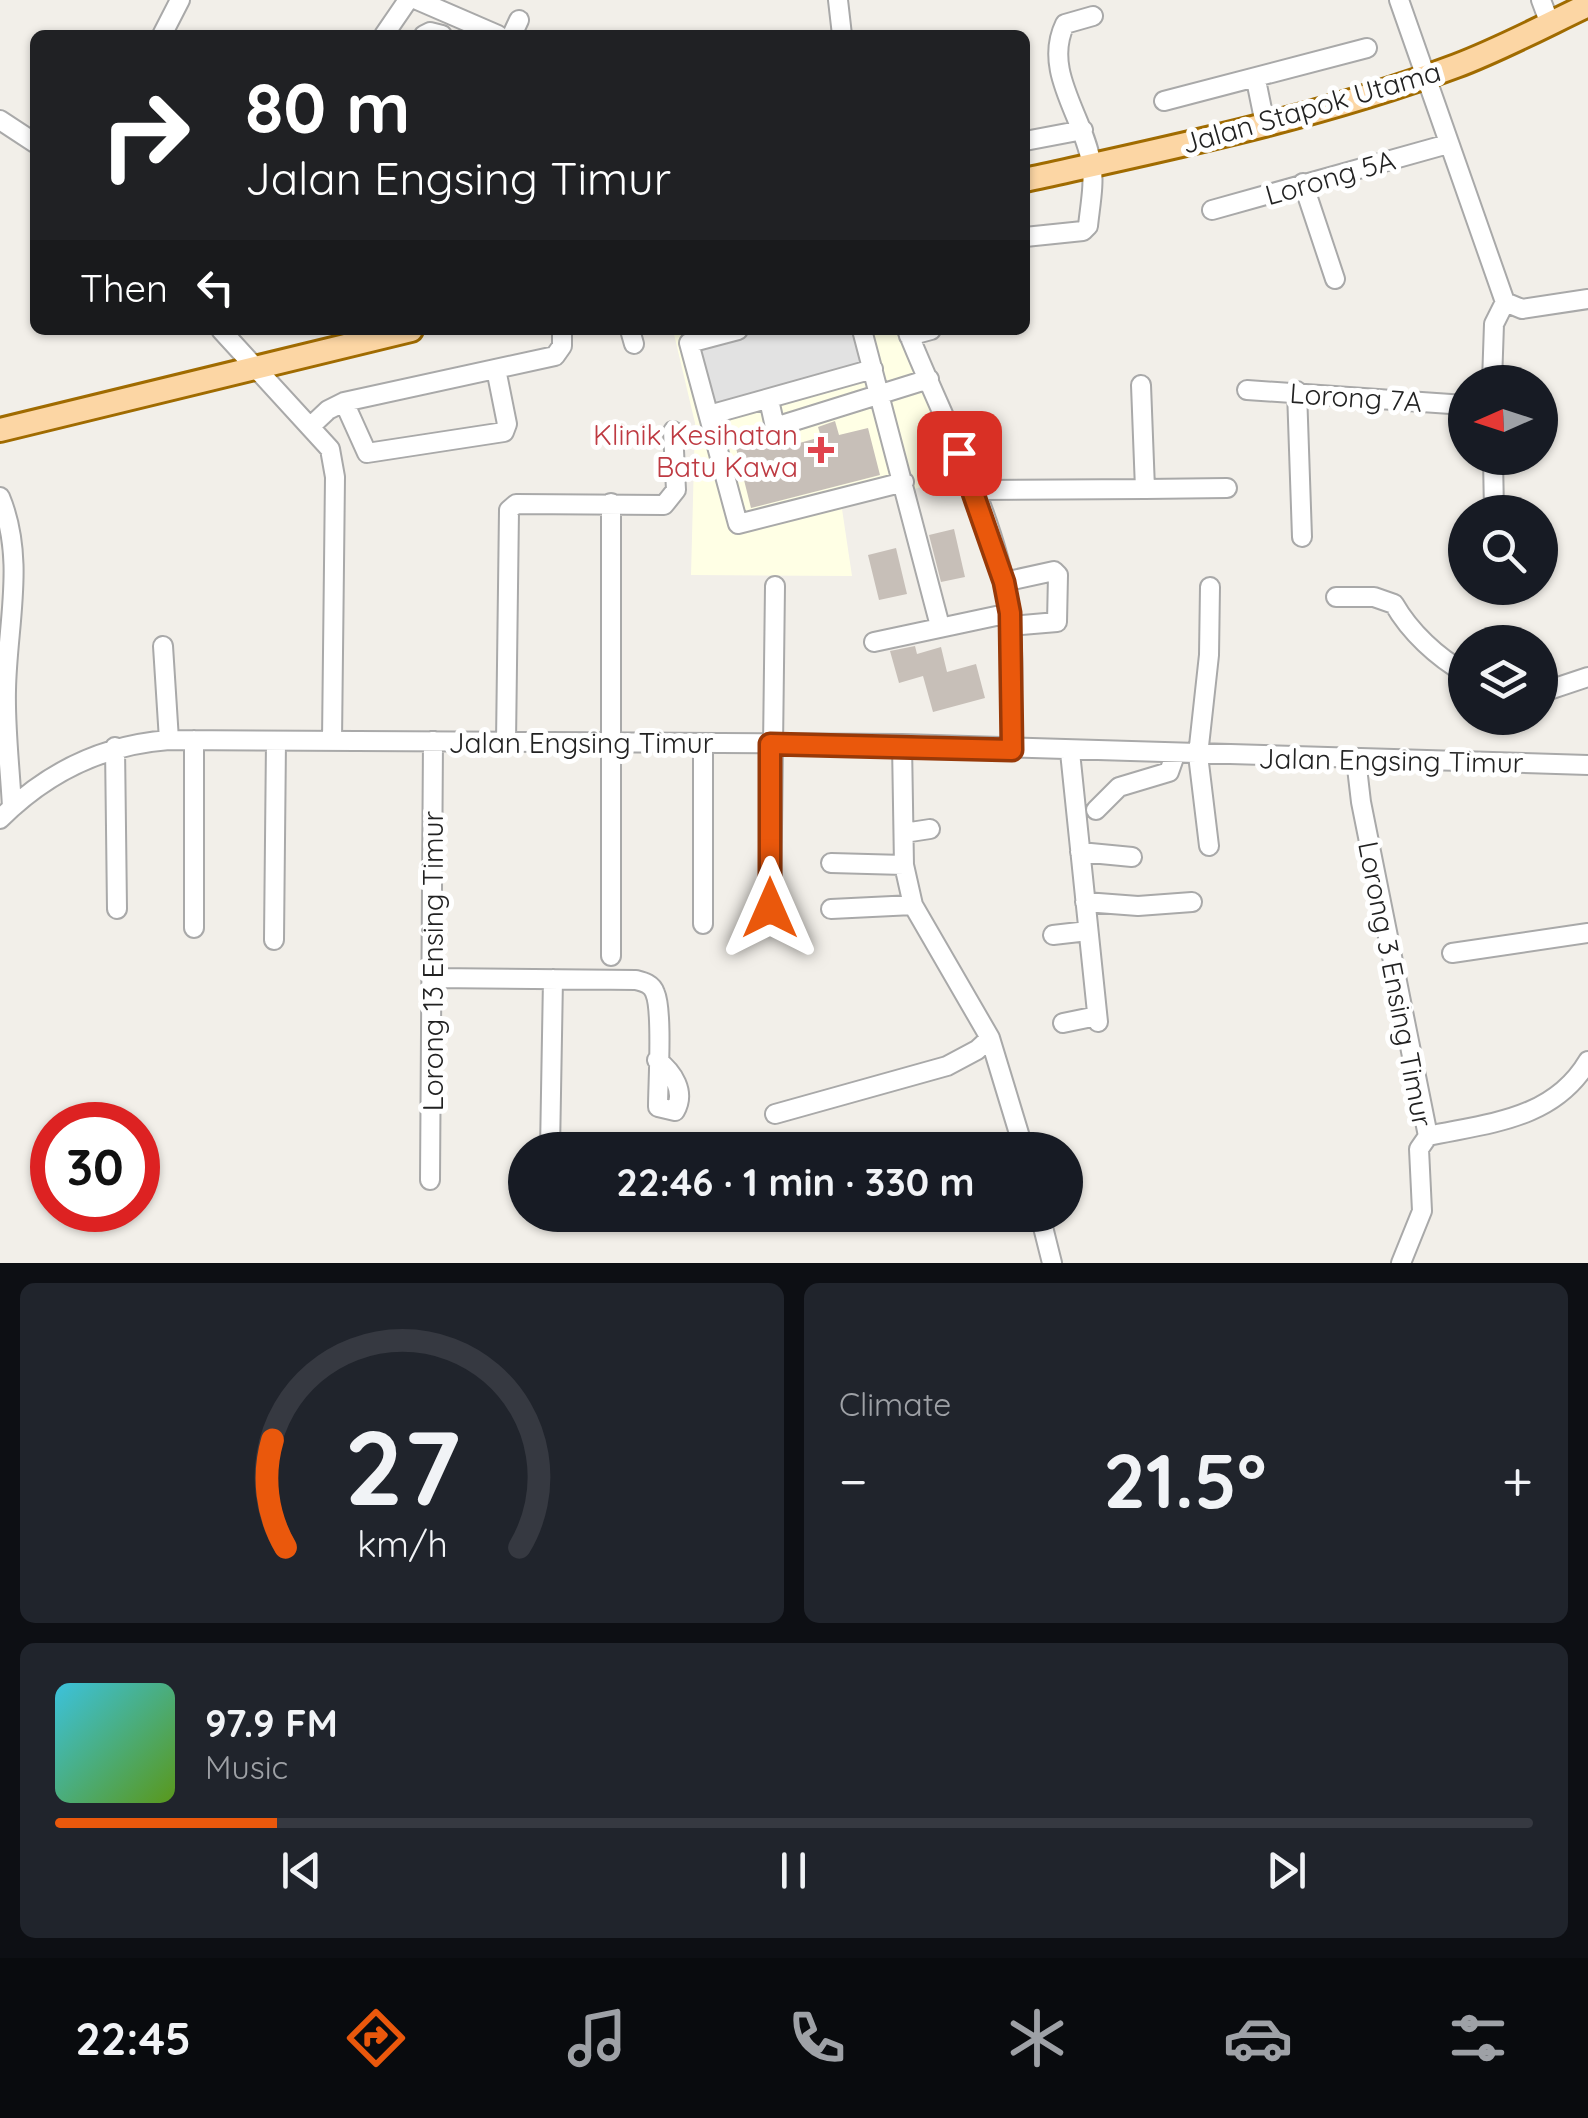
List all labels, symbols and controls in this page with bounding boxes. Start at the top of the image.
street label: Jalan Stapok Utama [1177,53,1445,161]
text: 80 m [245,63,410,151]
icon: right [80,70,210,200]
street label: Lorong 5A [1261,142,1399,212]
text: Jalan Engsing Timur [245,150,671,206]
icon: left [188,260,243,315]
text: Then [80,264,168,312]
north arrow [1448,365,1558,475]
map controls [1448,365,1558,735]
street label: Lorong 7A [1289,375,1423,419]
pin [917,411,1002,496]
place label: Klinik Kesihatan Batu Kawa [593,417,798,484]
icon: arrive [932,426,987,481]
marker: Klinik Kesihatan Batu Kawa [808,437,834,463]
button: search [1448,495,1558,605]
button: layers [1448,625,1558,735]
street label: Jalan Engsing Timur [448,725,714,760]
street label: Jalan Engsing Timur [1258,740,1524,780]
street label: Lorong 13 Ensing Timur [415,811,450,1111]
street label: Lorong 3 Ensing Timur [1351,838,1441,1130]
position arrow [718,856,822,960]
speed limit sign: 30 [30,1102,160,1232]
text: 22:46 · 1 min · 330 m [616,1158,975,1206]
text: Climate [839,1384,951,1424]
text: 27 [344,1401,460,1531]
text: 21.5° [1103,1433,1266,1527]
text: − [839,1446,868,1515]
text: + [1502,1446,1533,1515]
text: km/h [357,1521,447,1566]
text: 97.9 FM [205,1699,338,1747]
text: Music [205,1747,288,1787]
icon: previous [274,1843,329,1898]
icon: pause [766,1843,821,1898]
icon: next [1259,1843,1314,1898]
icon: directions [341,2003,411,2073]
icon: music [562,2003,632,2073]
icon: phone [782,2003,852,2073]
icon: climate [1002,2003,1072,2073]
icon: car [1223,2003,1293,2073]
icon: filters [1443,2003,1513,2073]
text: 22:45 [75,2010,191,2066]

